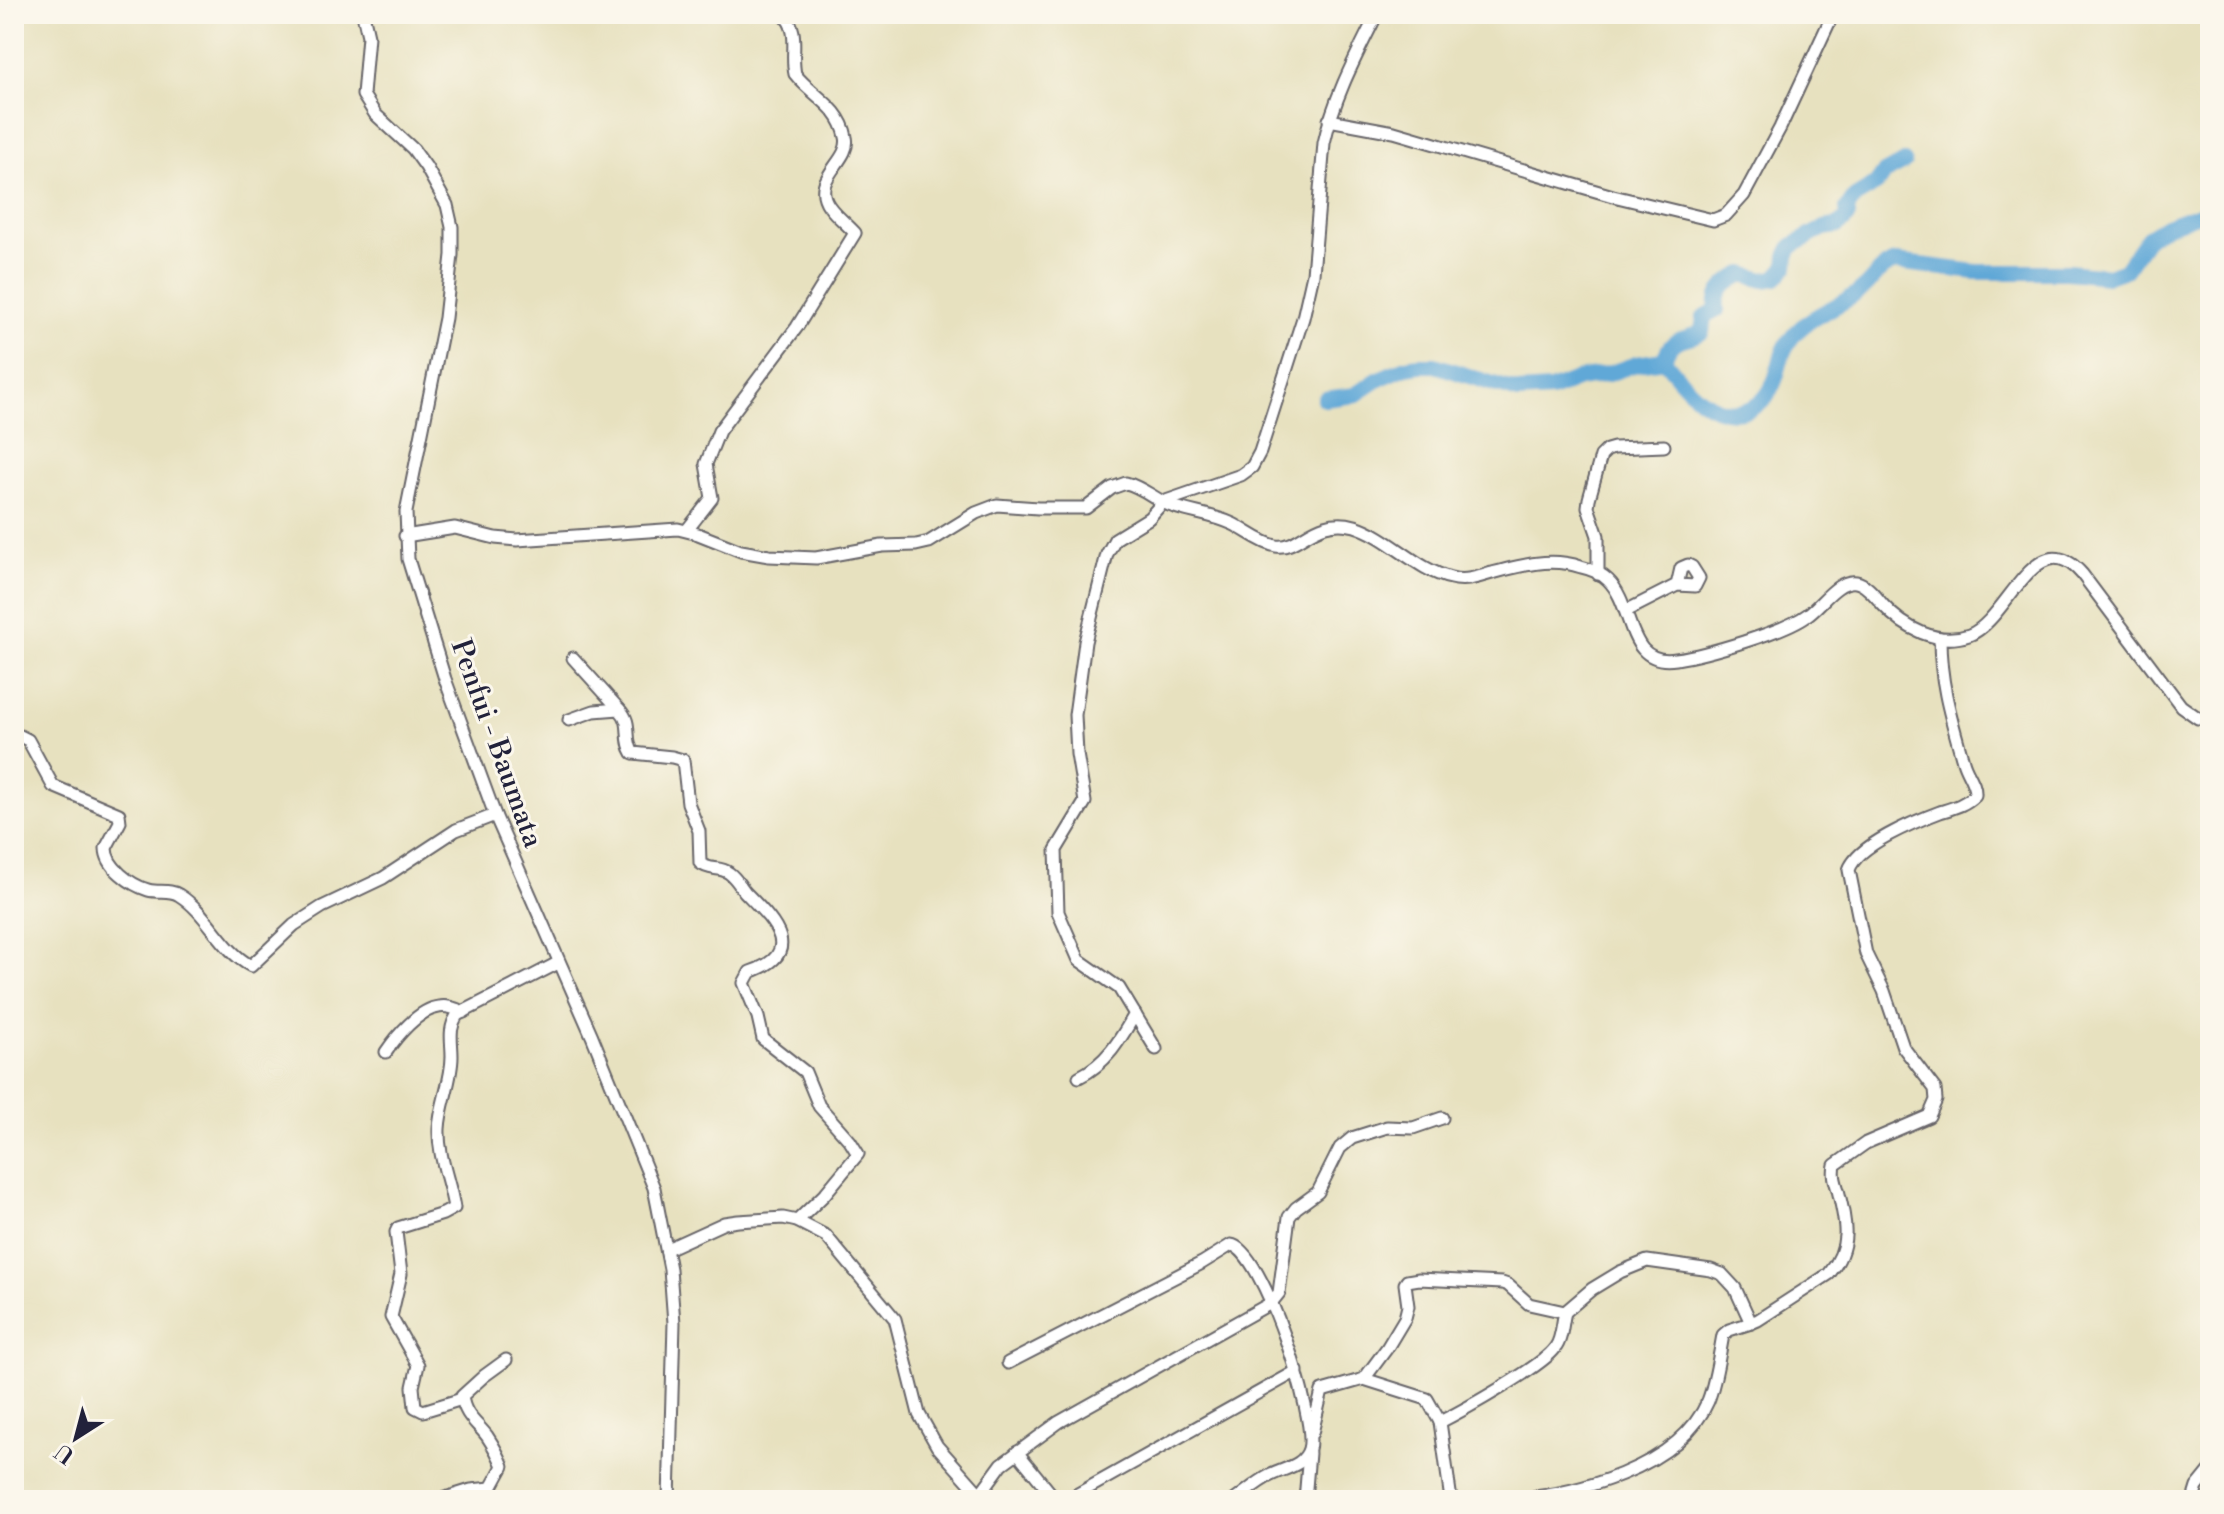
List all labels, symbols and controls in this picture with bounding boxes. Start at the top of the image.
street label: Penfui - Baumata [443,635,551,853]
north arrow [36,1398,116,1478]
text: U [50,1437,80,1469]

